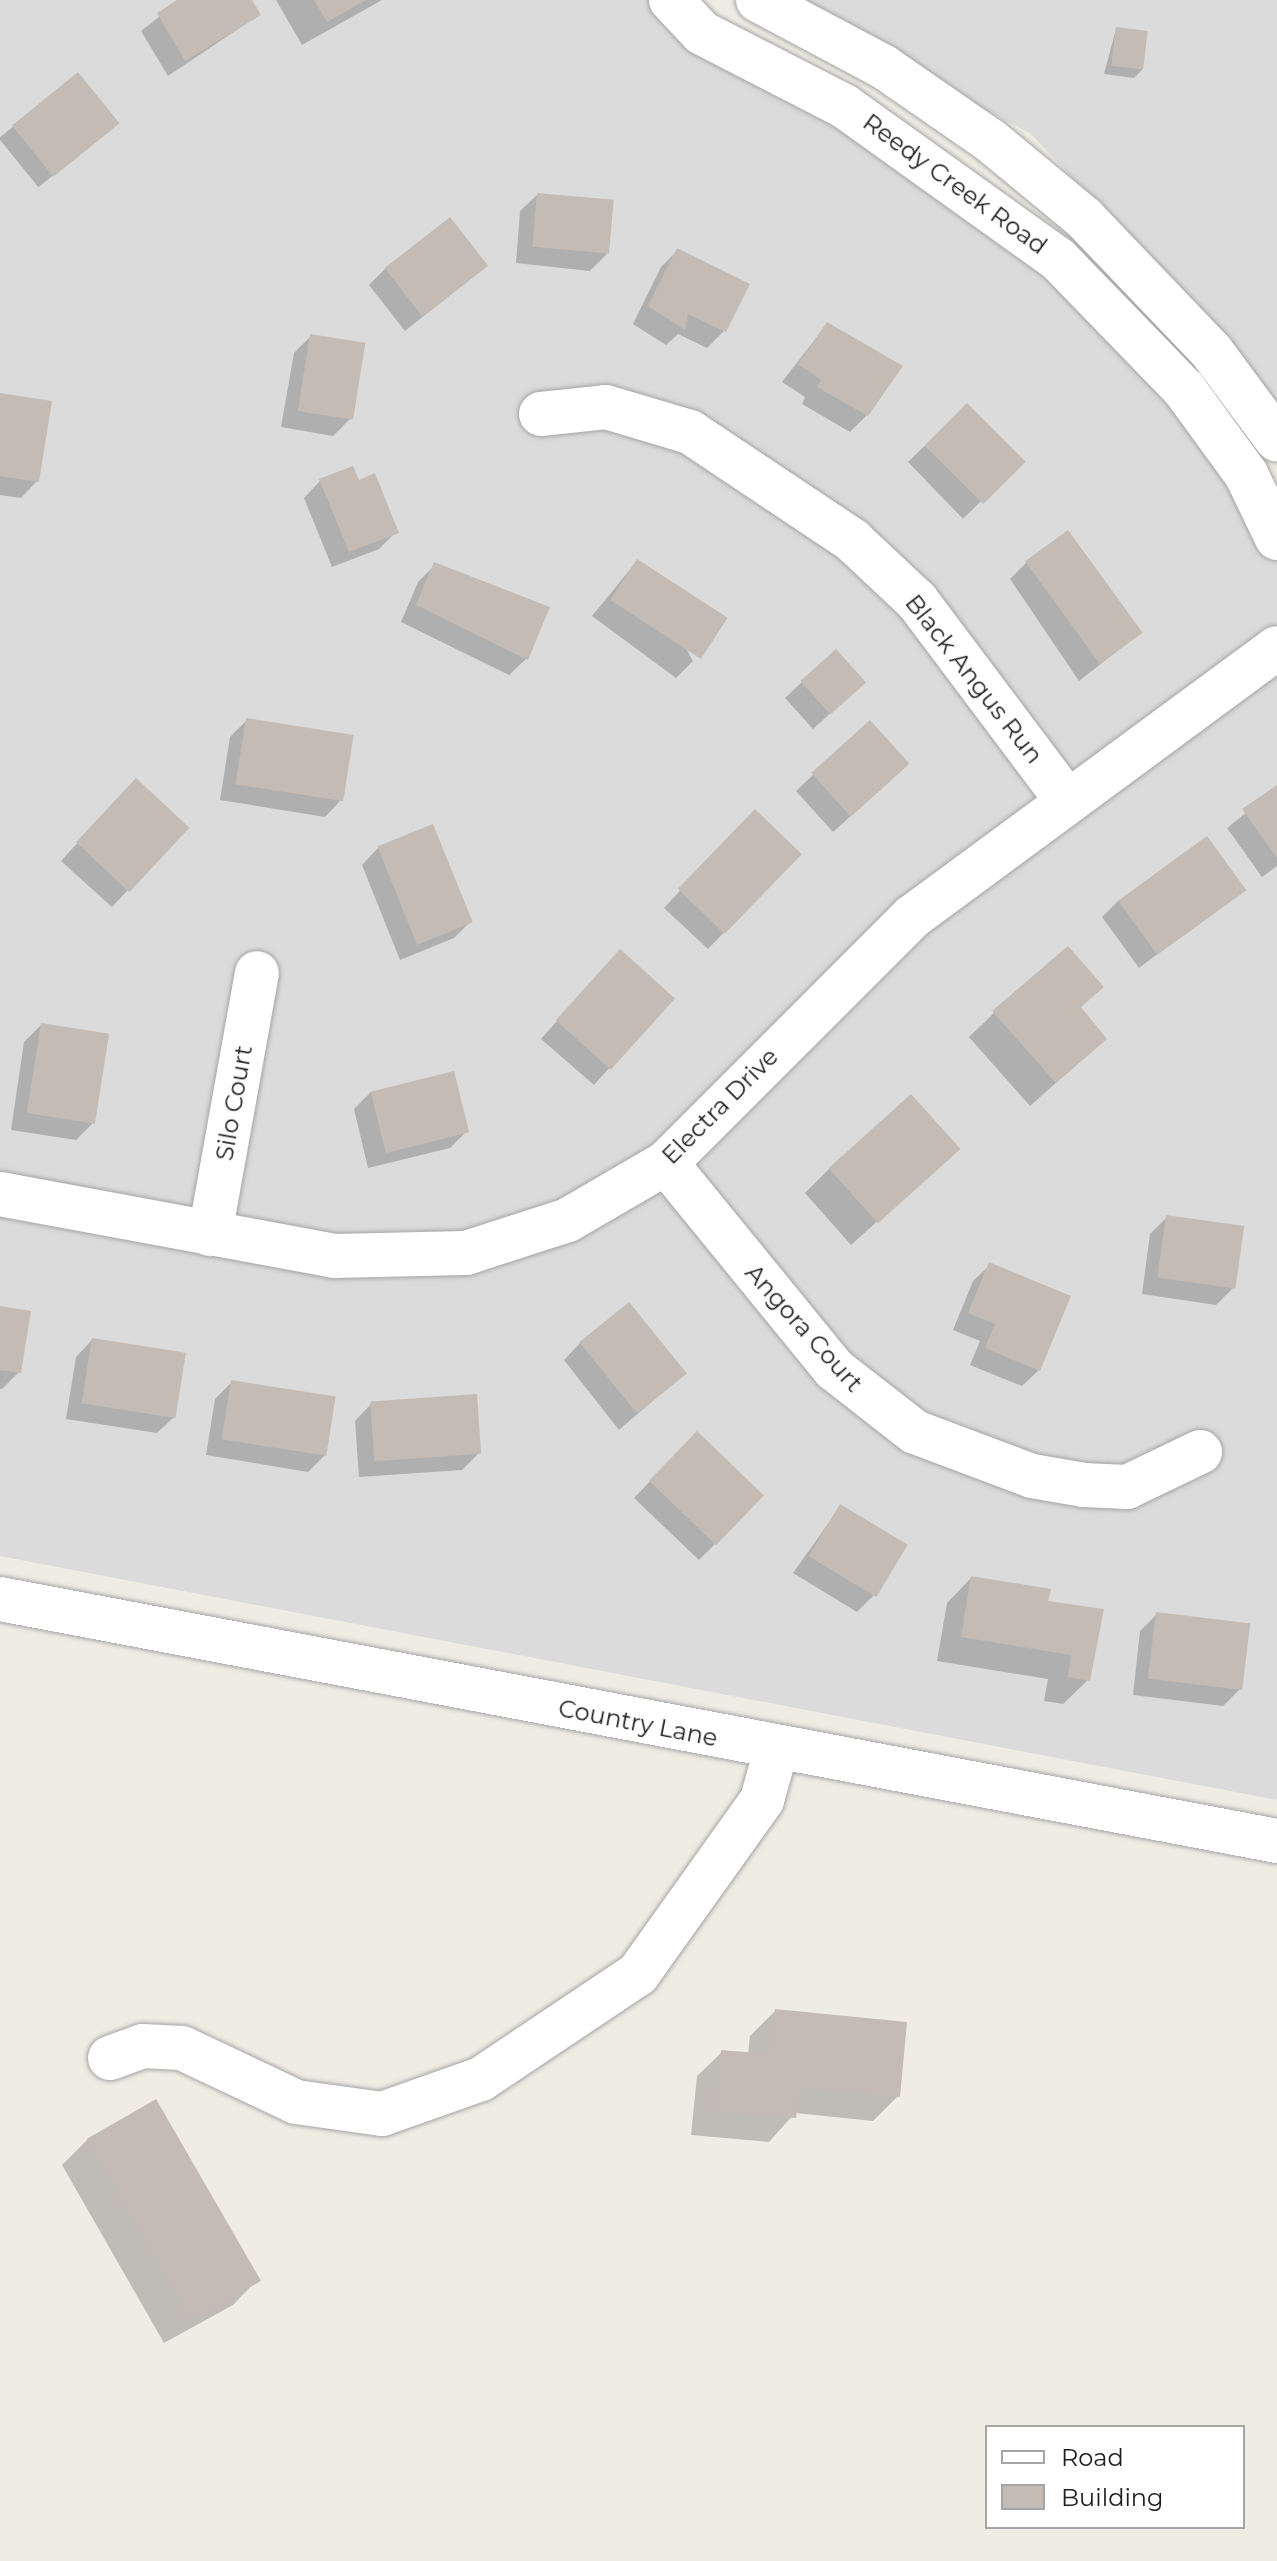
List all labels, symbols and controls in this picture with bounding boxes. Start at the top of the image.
street label: Reedy Creek Road [857,108,1053,260]
street label: Black Angus Run [899,589,1049,769]
street label: Electra Drive [656,1042,784,1170]
street label: Silo Court [210,1043,258,1163]
street label: Angora Court [739,1258,869,1398]
street label: Country Lane [556,1693,720,1753]
legend [985,2425,1245,2529]
text: Road [1061,2443,1124,2472]
text: Building [1061,2483,1164,2512]

